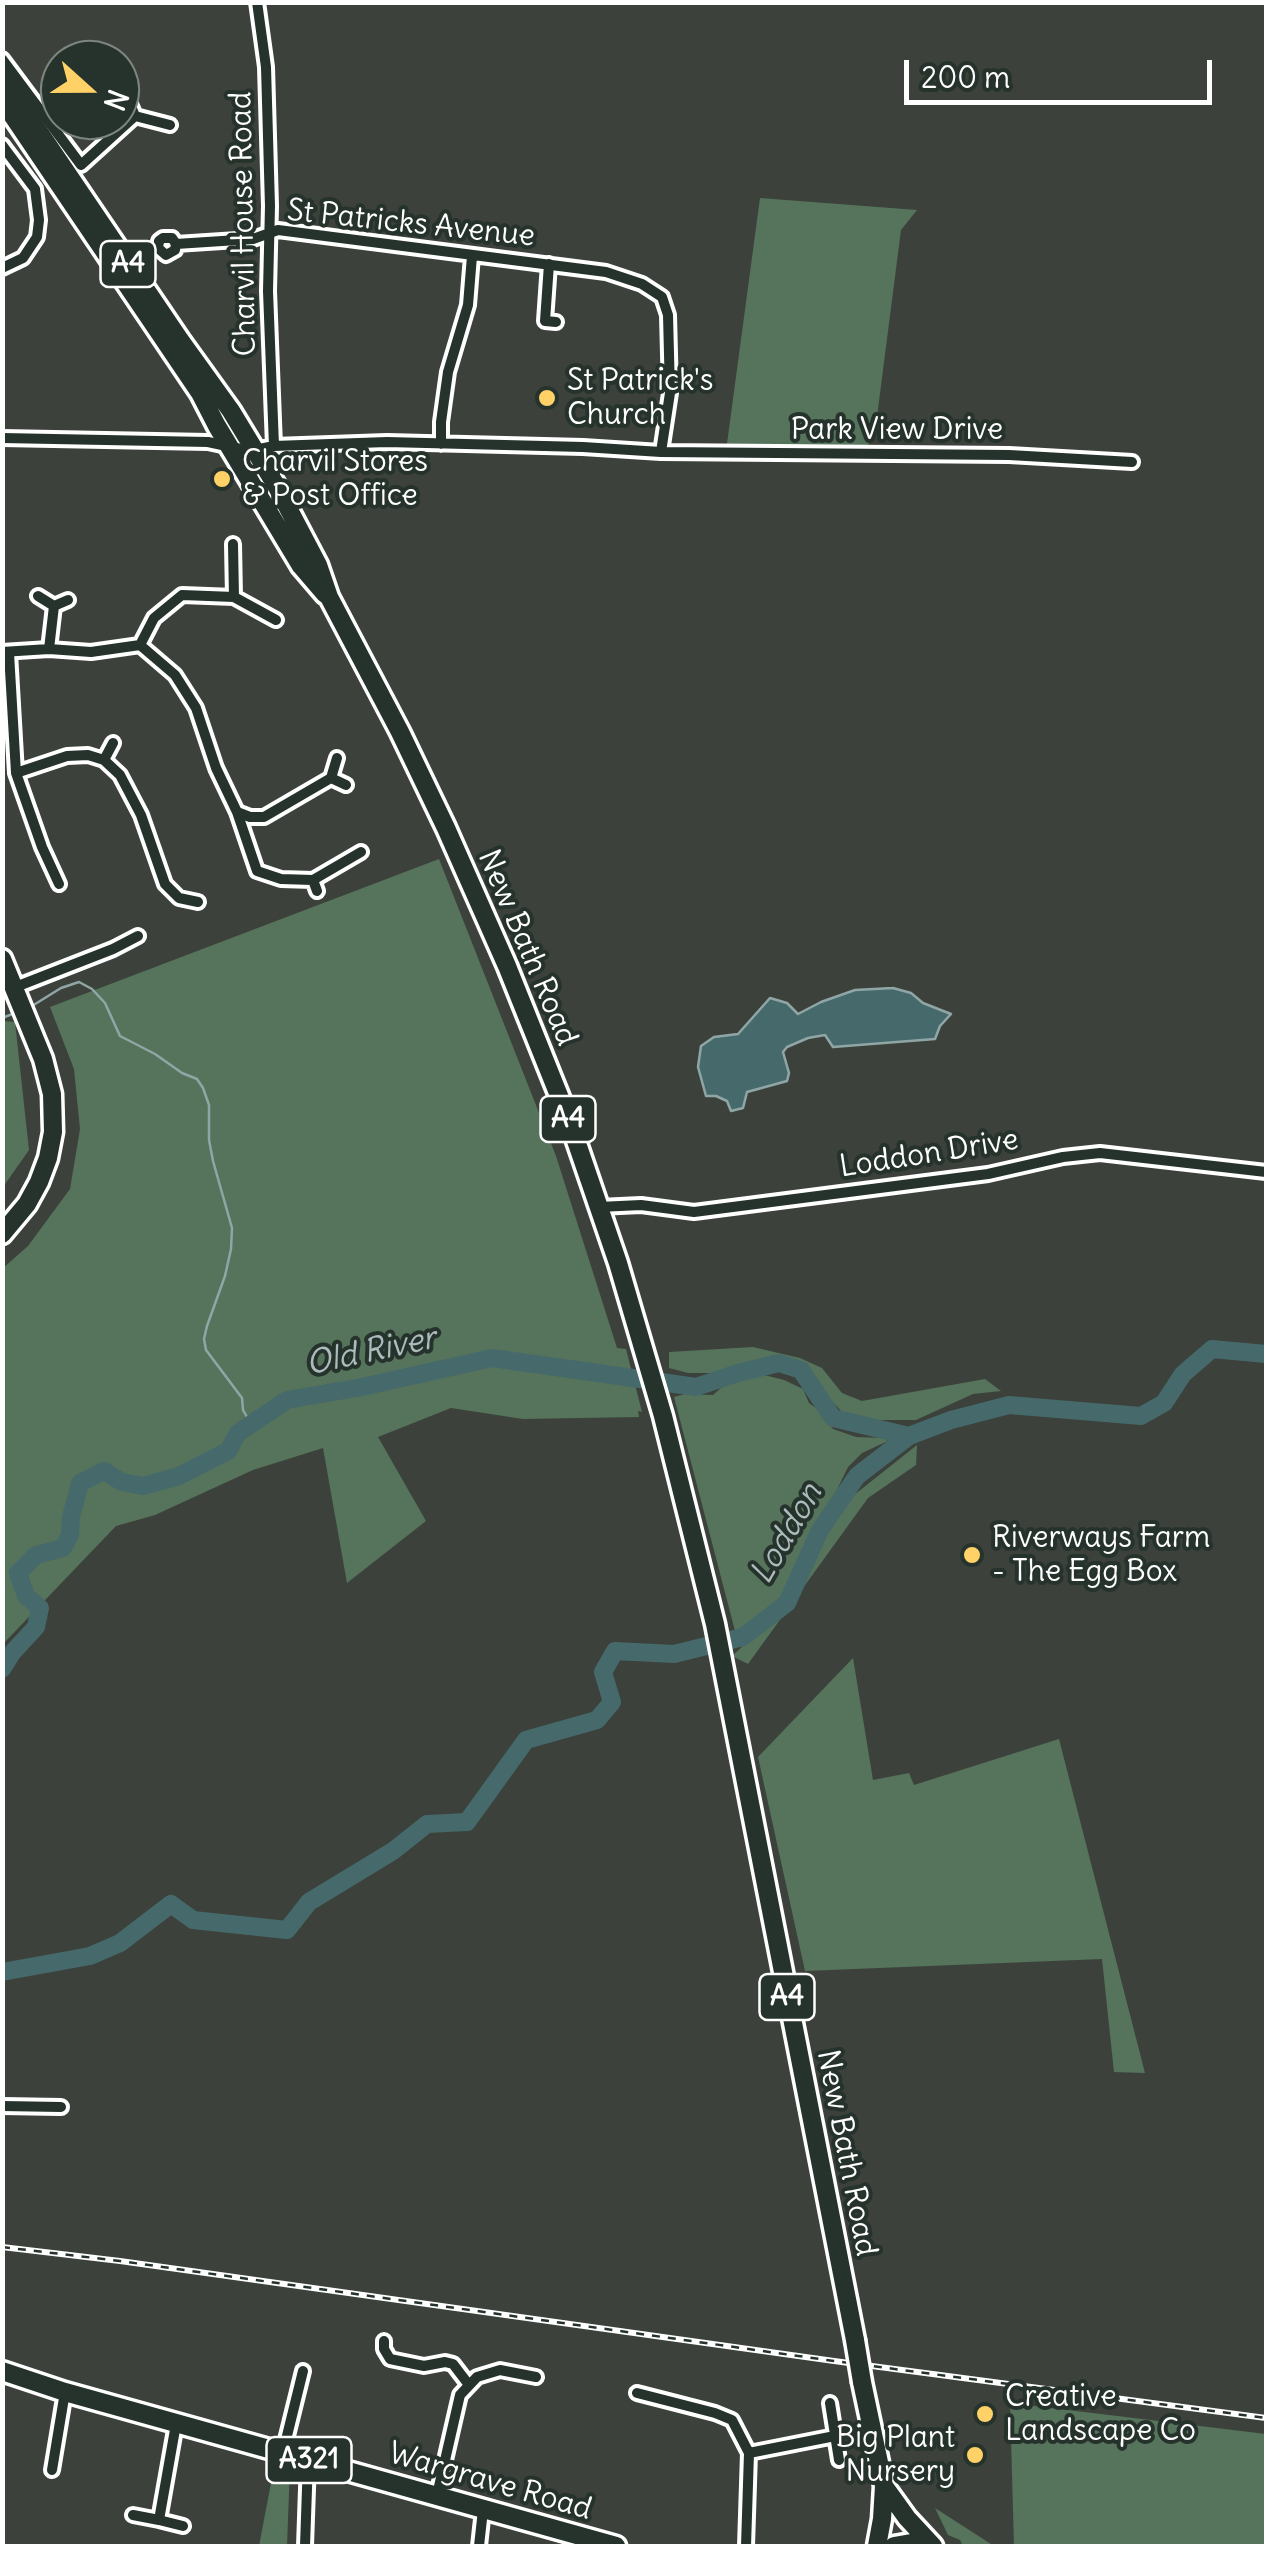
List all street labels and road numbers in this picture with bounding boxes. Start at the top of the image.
street label: Charvil House Road [224,91,264,357]
street label: St Patricks Avenue [285,193,537,255]
road number: A4 [100,241,156,287]
street label: Park View Drive [791,412,1003,448]
street label: New Bath Road [470,845,584,1051]
road number: A4 [540,1096,596,1142]
street label: Loddon Drive [837,1122,1021,1186]
road number: A4 [760,1974,814,2020]
street label: New Bath Road [808,2047,884,2259]
street label: Wargrave Road [384,2436,596,2528]
road number: A321 [266,2437,352,2483]

